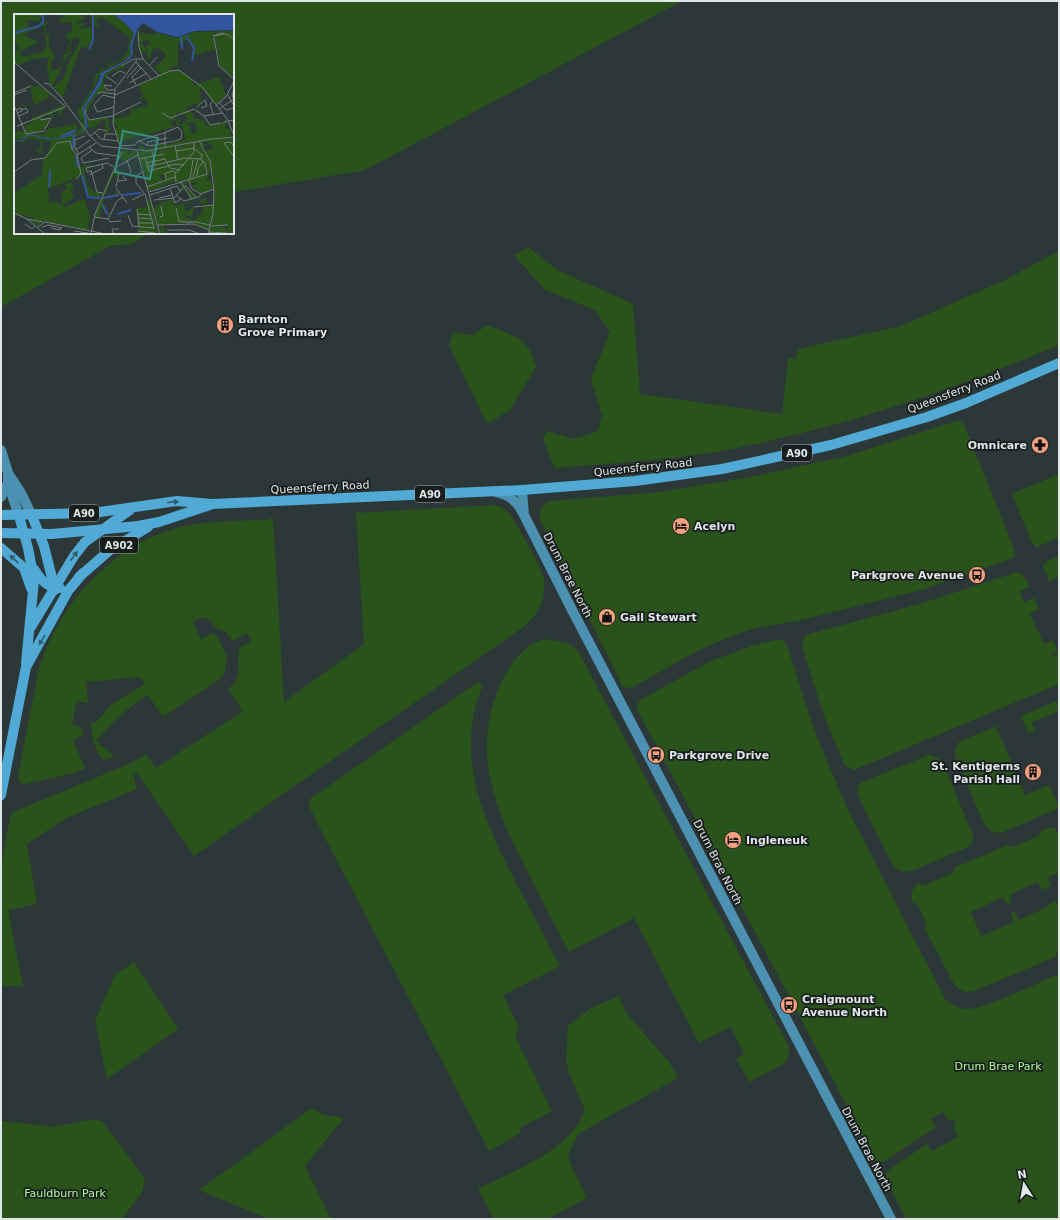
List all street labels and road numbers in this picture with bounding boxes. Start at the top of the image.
street label: Queensferry Road [906,369,1003,416]
road number: A90 [782,445,812,461]
street label: Queensferry Road [593,456,693,479]
street label: Queensferry Road [270,478,370,497]
road number: A90 [415,486,445,502]
road number: A90 [69,505,99,521]
street label: Drum Brae North [540,530,595,620]
road number: A902 [100,537,138,553]
street label: Drum Brae North [690,817,745,907]
street label: Drum Brae North [839,1105,894,1194]

